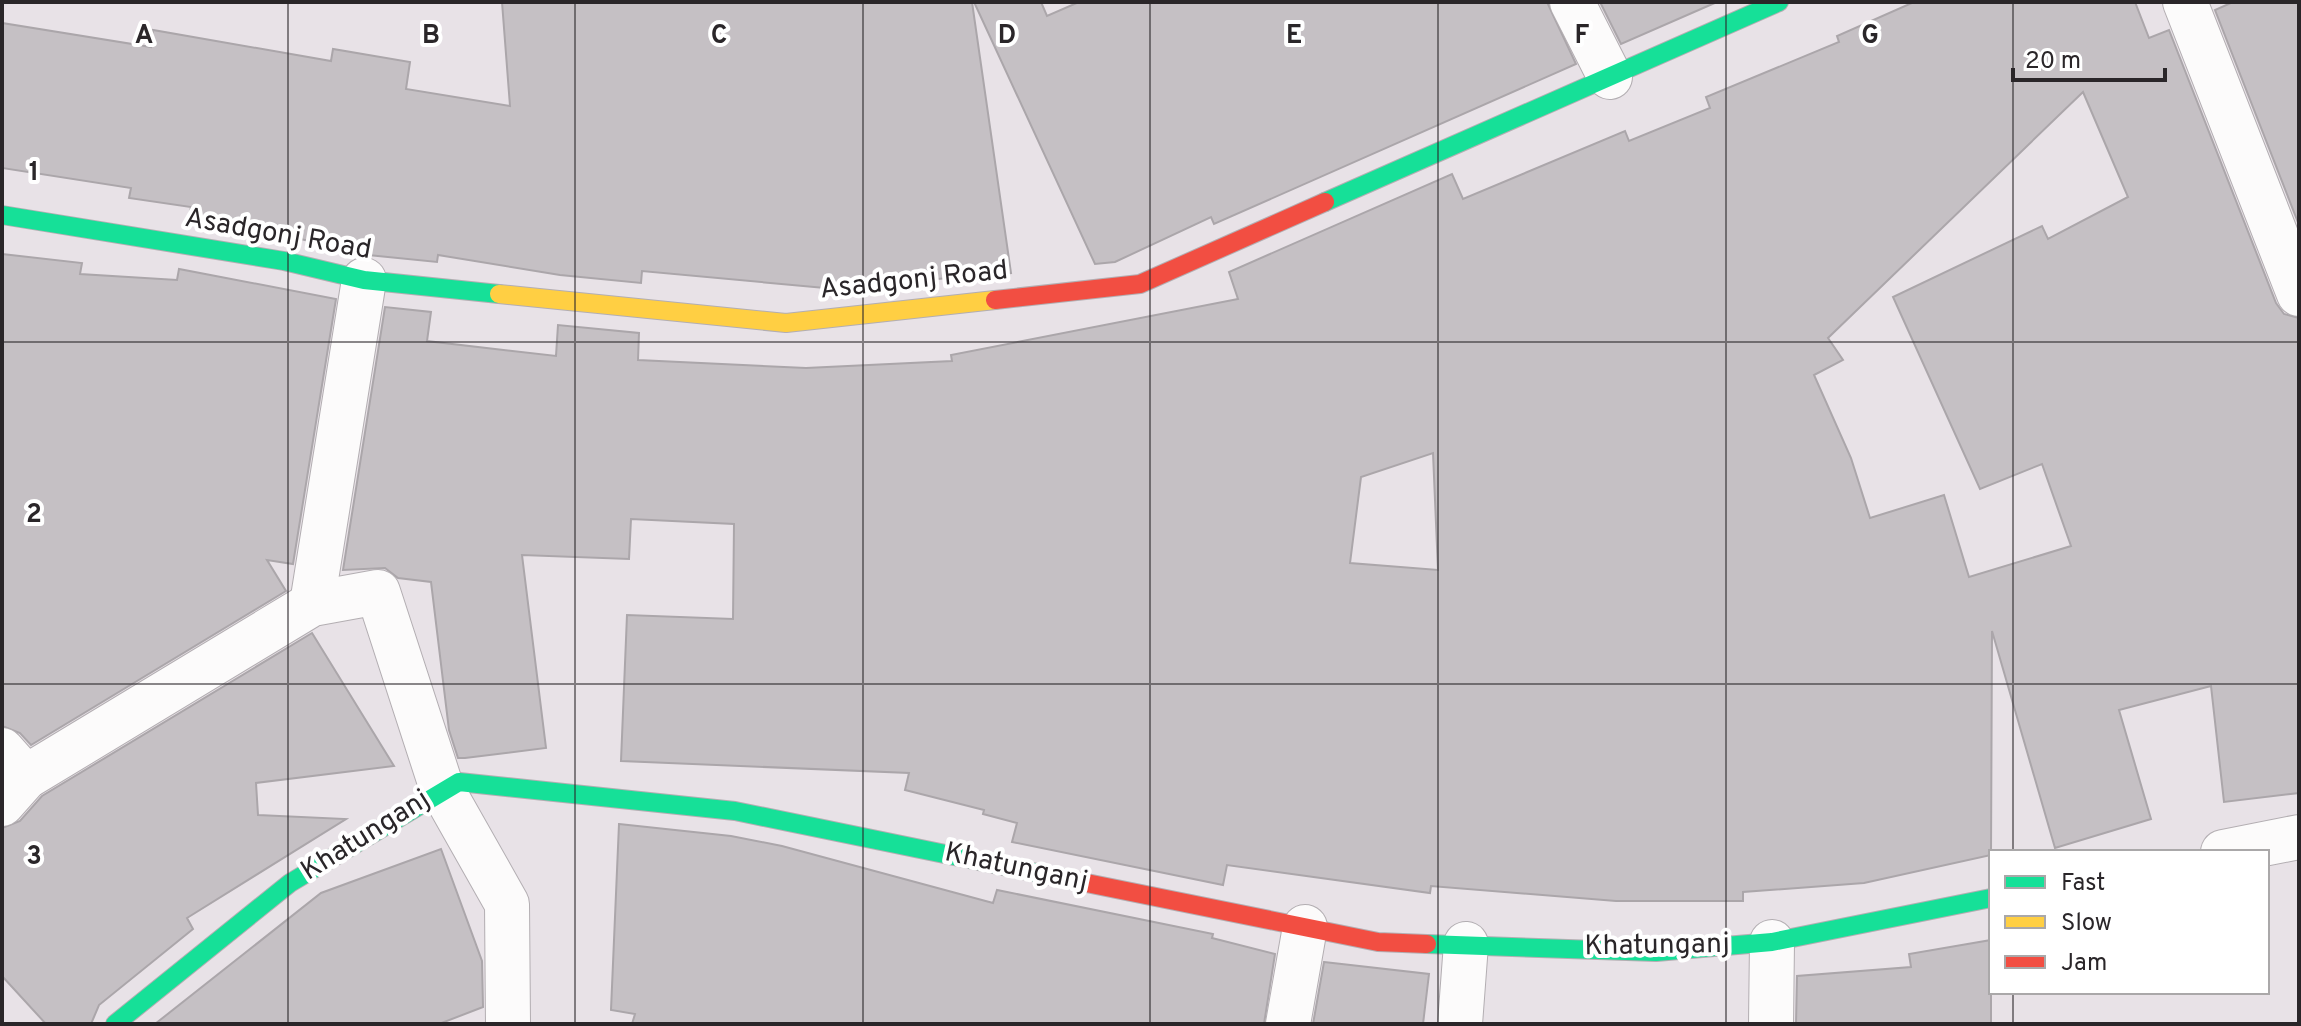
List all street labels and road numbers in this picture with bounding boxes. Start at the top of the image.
street label: Asadgonj Road [182,201,374,269]
street label: Asadgonj Road [818,253,1010,309]
street label: Khatunganj [295,782,437,890]
street label: Khatunganj [941,835,1091,901]
street label: Khatunganj [1584,927,1730,965]

